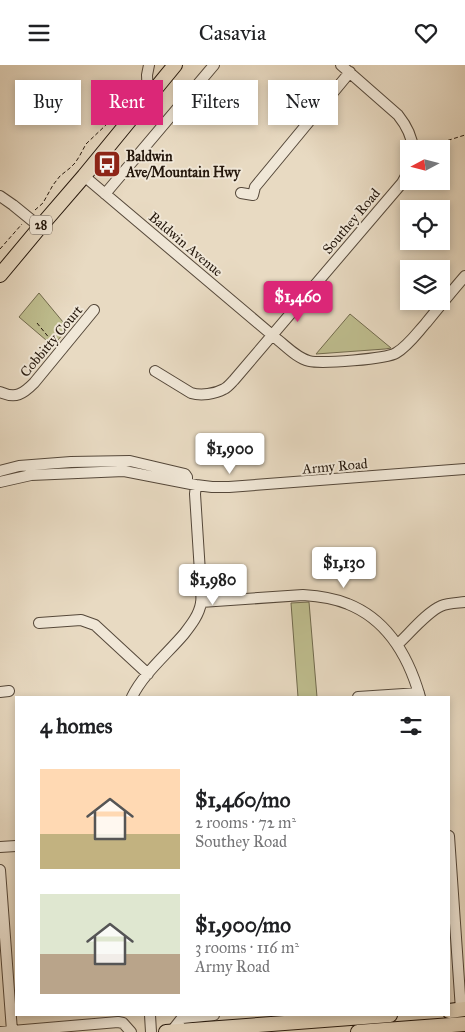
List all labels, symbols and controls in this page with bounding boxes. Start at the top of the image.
icon: menu [25,19,53,47]
text: Casavia [199,19,266,46]
icon: heart [412,19,440,47]
chip: Buy [15,80,81,125]
chip: Rent [91,80,163,125]
chip: Filters [173,80,258,125]
chip: New [268,80,338,125]
north arrow [400,140,450,190]
map controls [400,140,450,310]
place label: Baldwin Ave/Mountain Hwy [125,148,242,182]
bus stop icon: Baldwin Ave/Mountain Hwy [92,149,122,179]
street label: Southey Road [319,185,384,258]
button: locate [400,200,450,250]
street label: Baldwin Avenue [145,208,226,280]
road number: 28 [30,215,52,235]
button: layers [400,260,450,310]
pin: $1,460 [257,281,339,323]
text: $1,460 [275,287,321,306]
street label: Cobbitty Court [17,302,86,380]
pin: $1,900 [189,433,271,475]
text: $1,900 [206,439,254,458]
street label: Army Road [301,455,368,478]
pin: $1,130 [303,547,385,589]
text: $1,130 [323,553,365,572]
pin: $1,980 [172,563,254,606]
text: $1,980 [190,570,236,589]
icon: filters [397,712,425,740]
text: 4 homes [40,713,112,739]
text: $1,460/mo [195,787,290,813]
icon: home [80,789,140,849]
text: 2 rooms · 72 m² [195,813,296,832]
text: Southey Road [195,832,287,851]
text: $1,900/mo [195,912,291,938]
icon: home [80,914,140,974]
text: 3 rooms · 116 m² [195,938,299,957]
text: Army Road [195,957,270,976]

